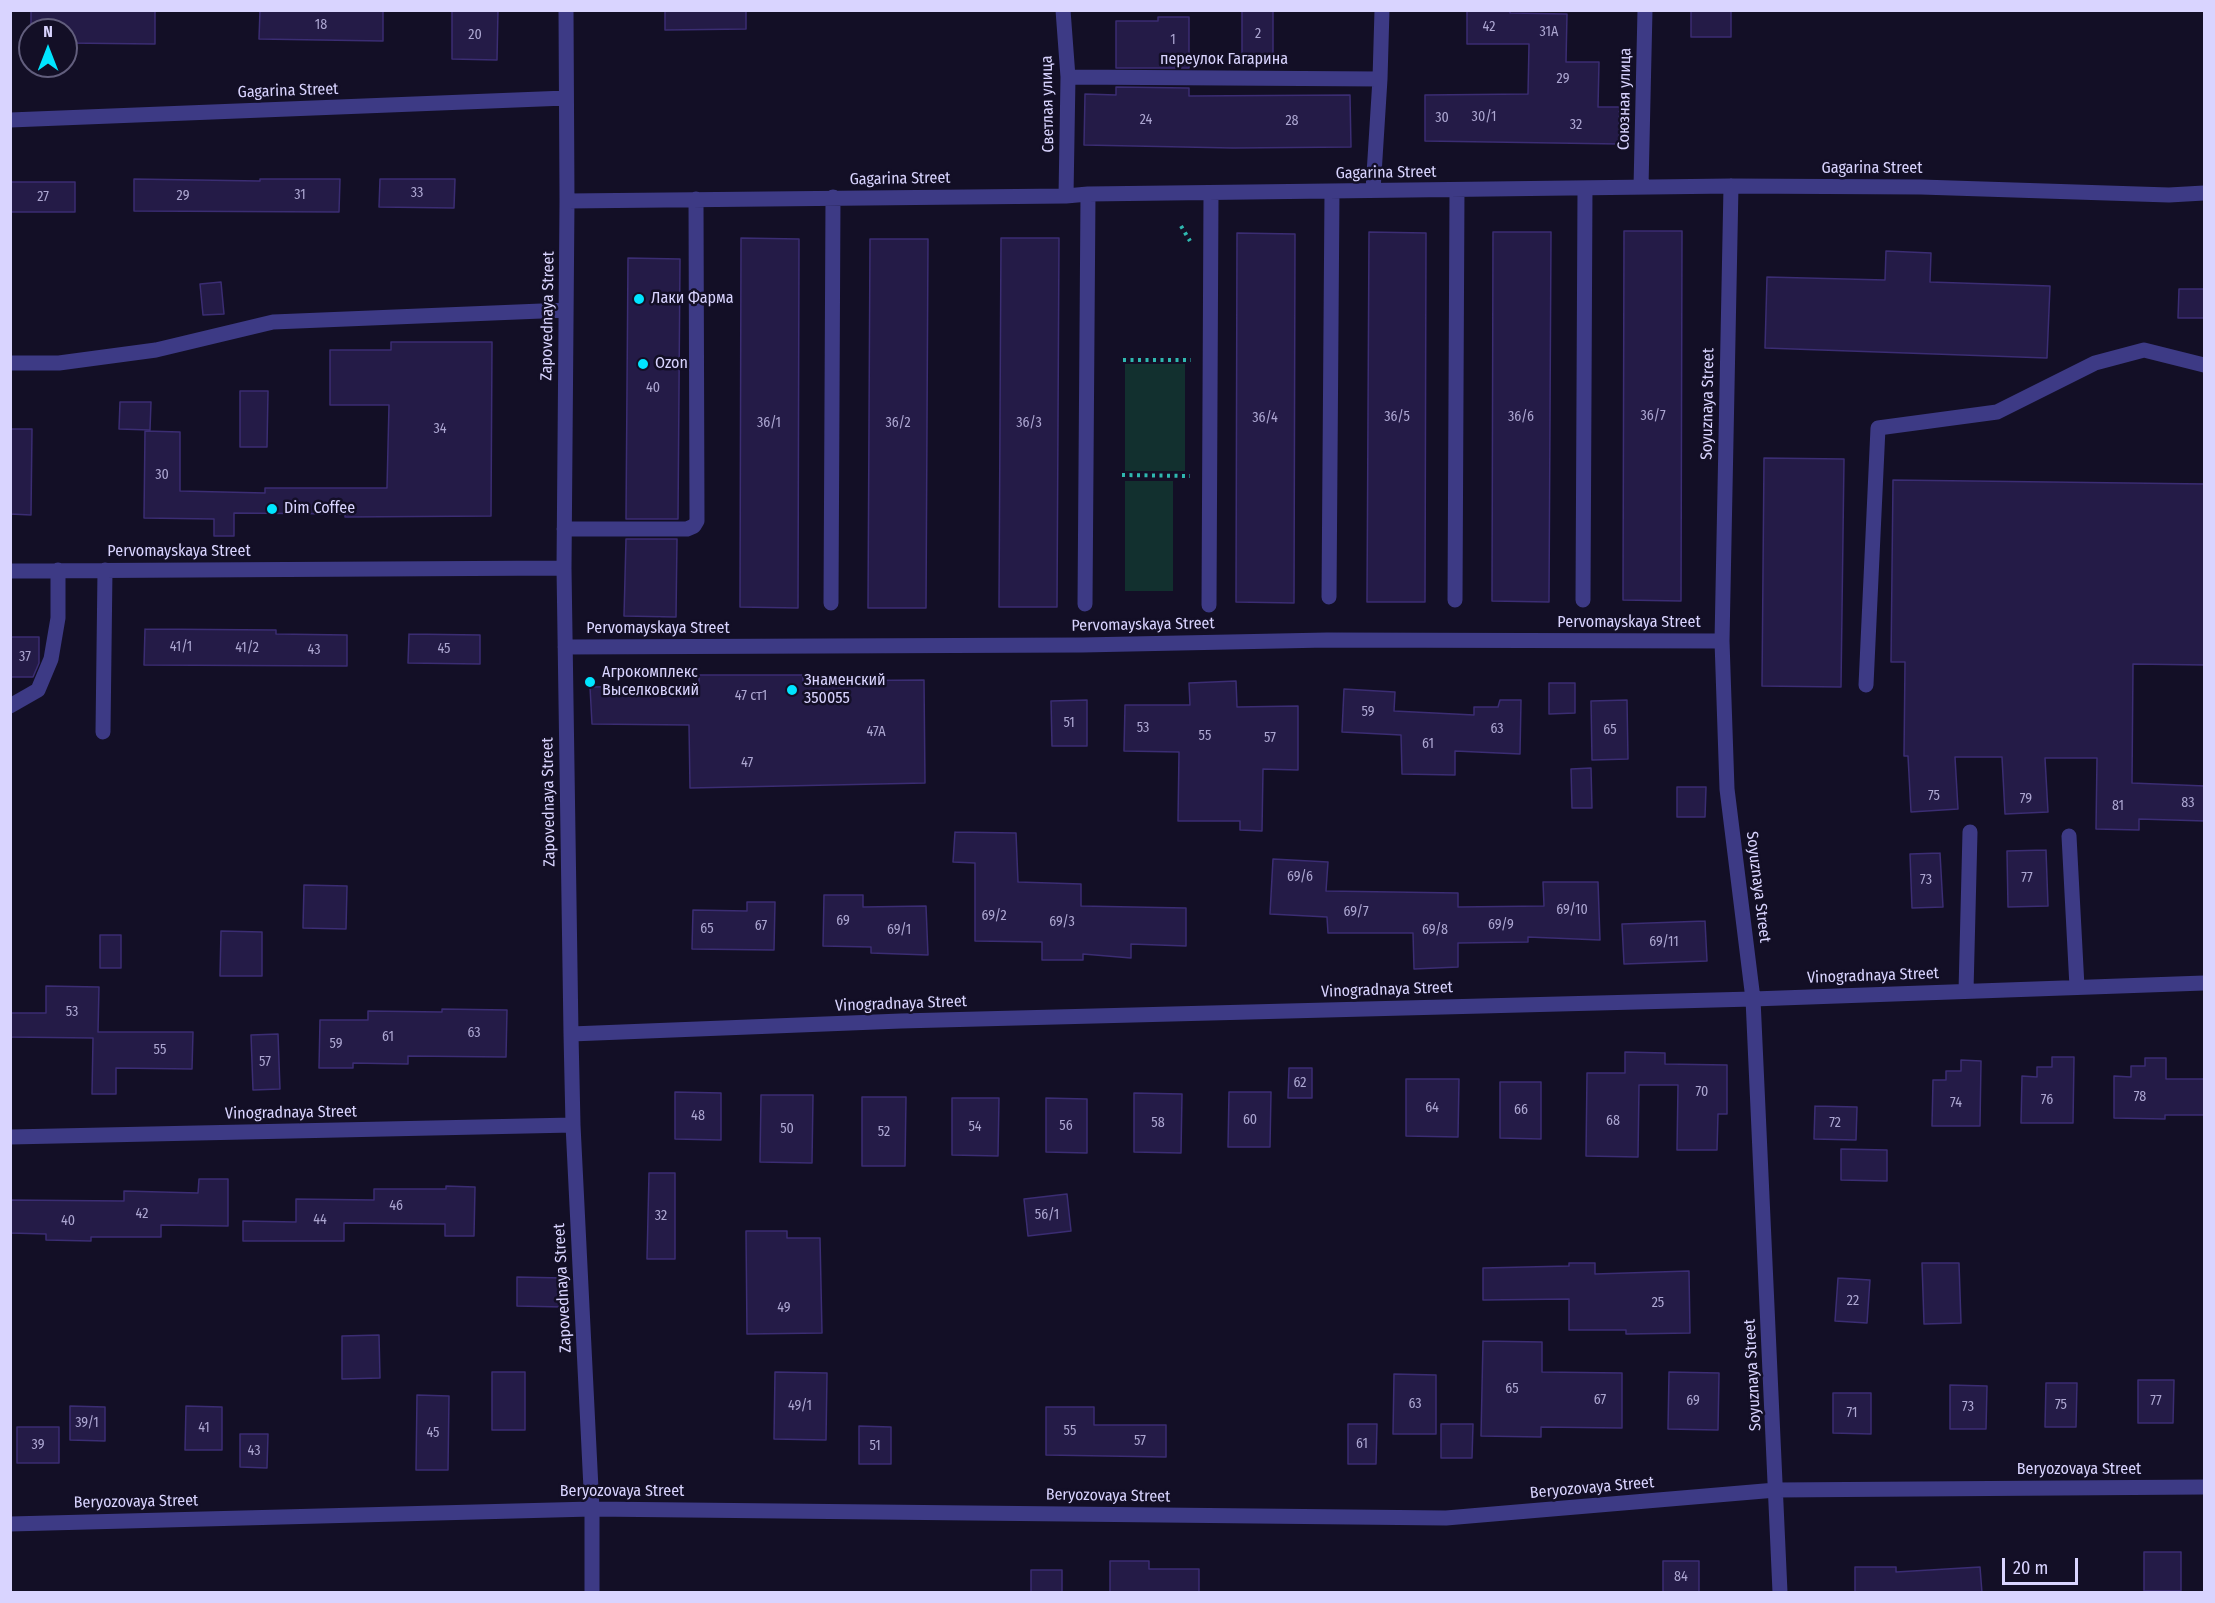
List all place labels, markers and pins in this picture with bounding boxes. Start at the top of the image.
place label: Лаки Фарма [651,289,734,309]
marker: Лаки Фарма [632,292,646,306]
place label: Ozon [655,354,688,374]
marker: Ozon [636,357,650,371]
place label: Dim Coffee [284,499,355,519]
marker: Dim Coffee [265,502,279,516]
place label: Агрокомплекс Выселковский [602,663,699,701]
place label: Знаменский 350055 [804,671,886,709]
marker: Агрокомплекс Выселковский [583,675,597,689]
marker: Знаменский 350055 [785,683,799,697]

